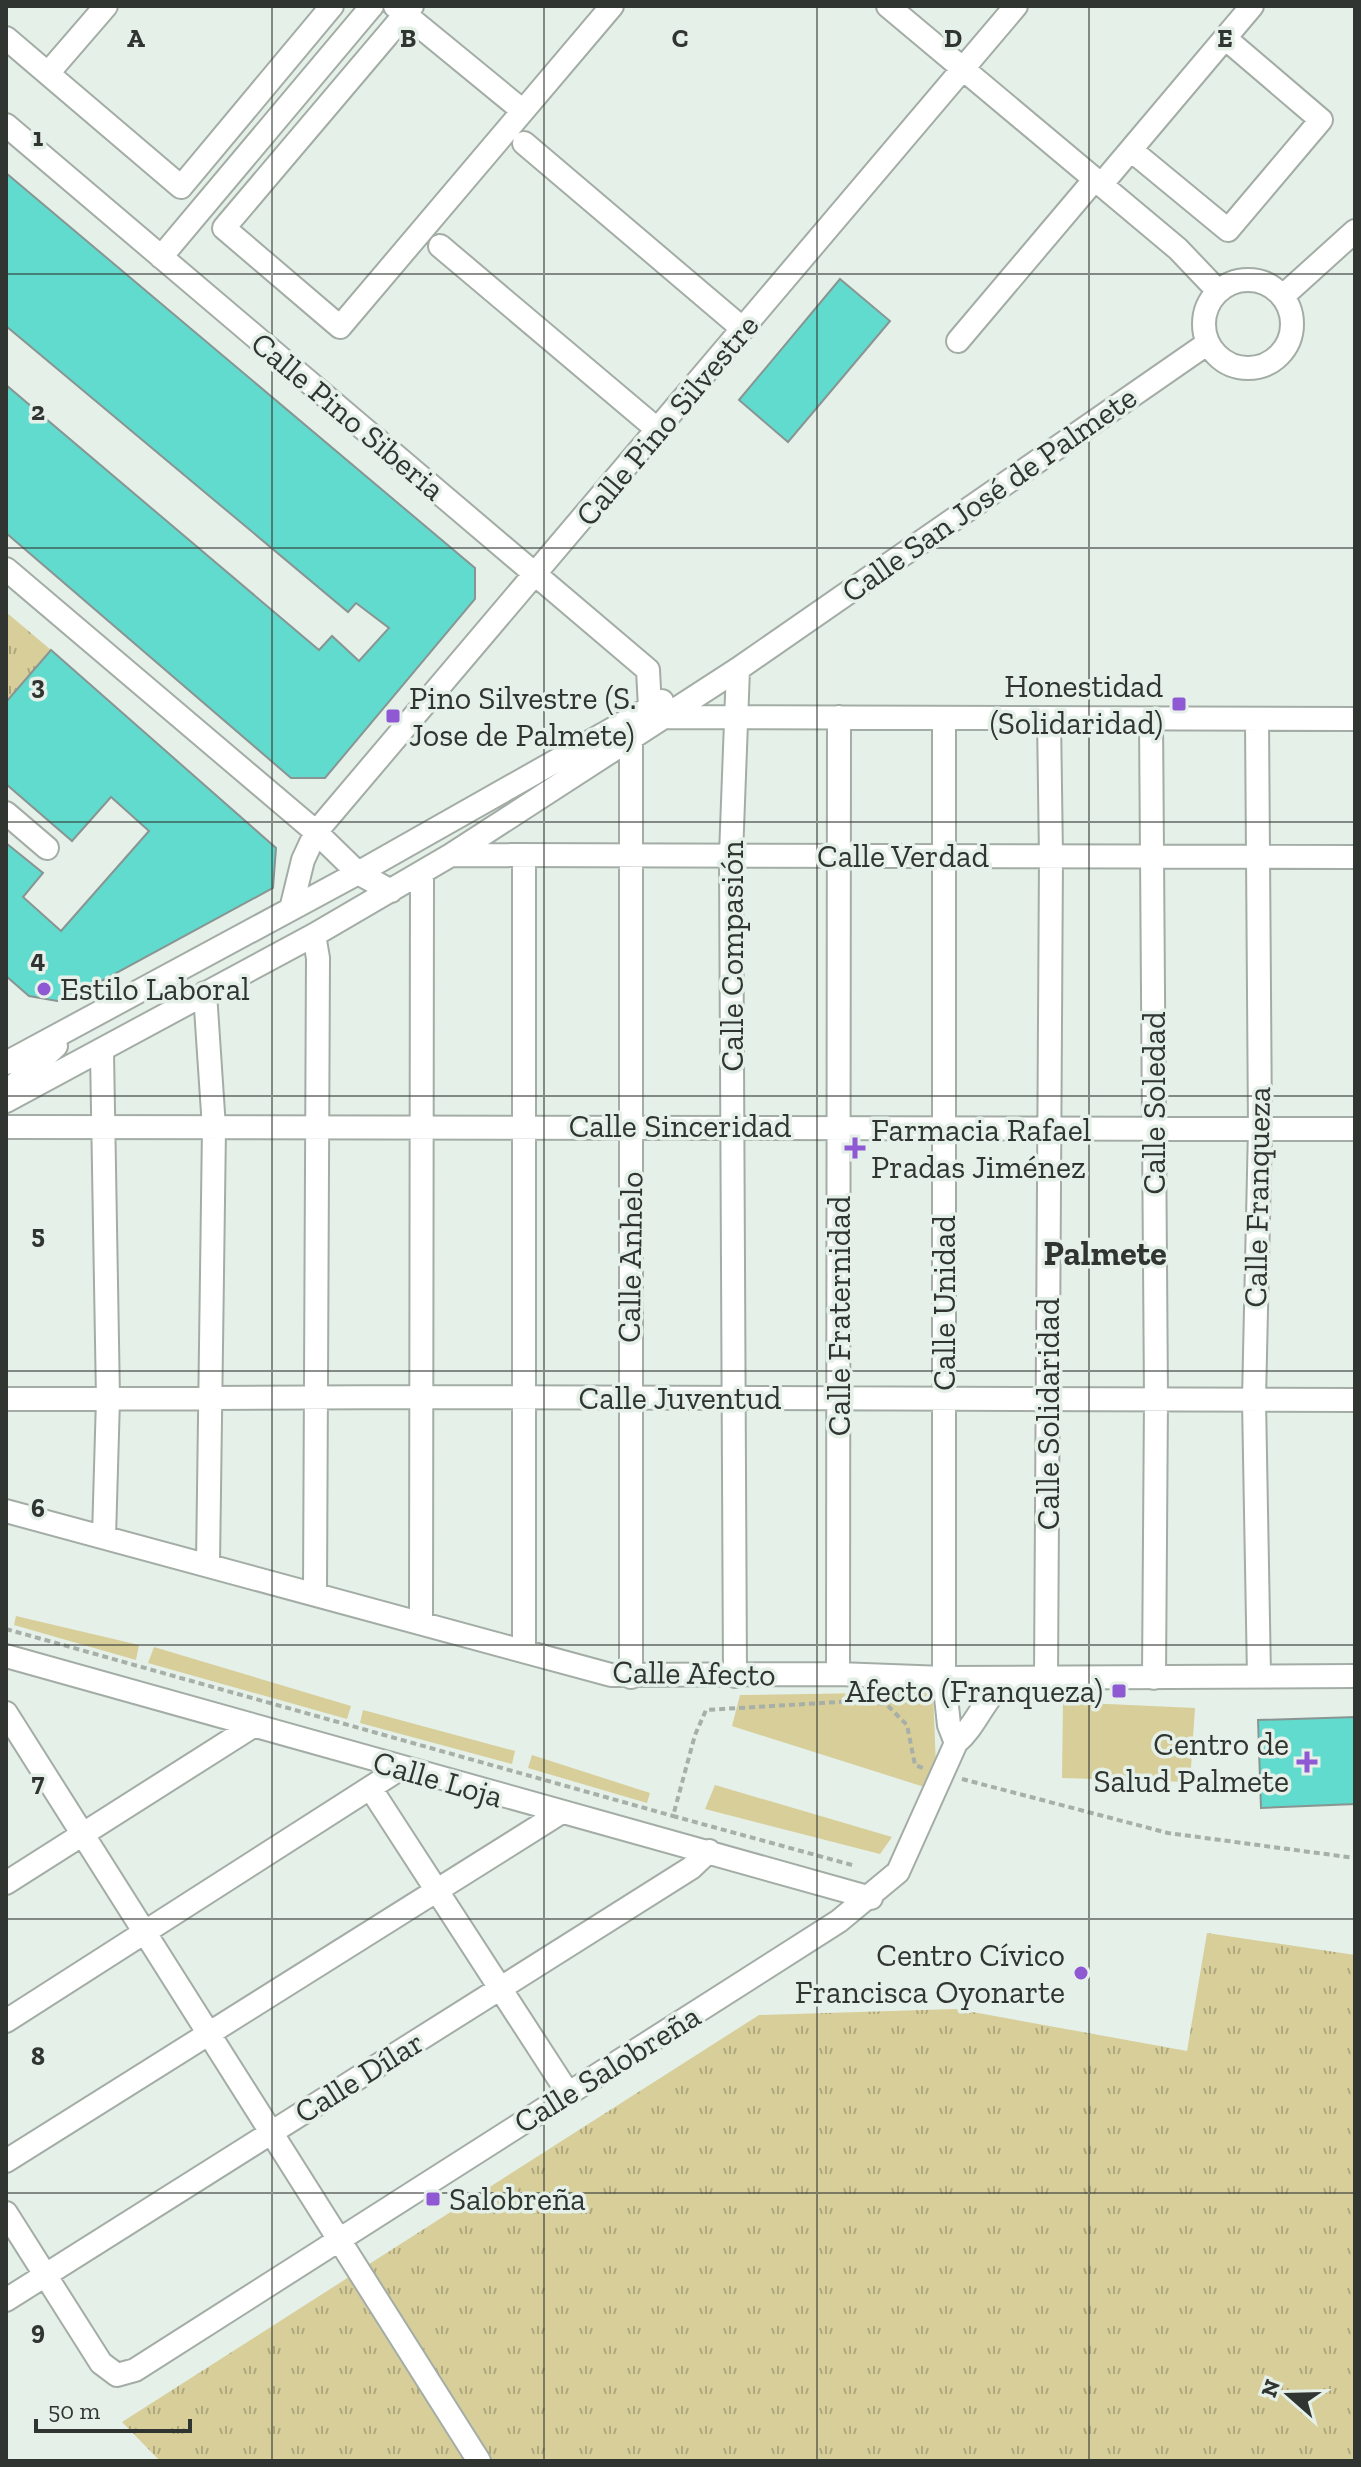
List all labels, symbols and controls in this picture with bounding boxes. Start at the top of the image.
text: A [127,22,145,54]
text: B [400,22,416,54]
text: C [672,22,688,54]
text: D [944,22,962,54]
text: E [1217,22,1233,54]
text: 1 [33,121,44,153]
street label: Calle Pino Silvestre [568,307,766,533]
street label: Calle Pino Siberia [244,324,452,508]
street label: Calle San José de Palmete [834,378,1144,610]
text: 2 [31,395,45,427]
place label: Honestidad (Solidaridad) [990,667,1163,742]
text: 3 [31,669,45,701]
place label: Pino Silvestre (S. Jose de Palmete) [409,679,637,754]
marker: Honestidad (Solidaridad) [1170,695,1188,713]
marker: Pino Silvestre (S. Jose de Palmete) [384,707,402,725]
street label: Calle Verdad [817,837,989,875]
street label: Calle Compasión [713,840,751,1071]
text: 4 [31,943,46,975]
place label: Estilo Laboral [60,970,250,1008]
marker: Estilo Laboral [35,980,53,998]
street label: Calle Soledad [1135,1011,1173,1195]
street label: Calle Franqueza [1236,1086,1278,1308]
street label: Calle Sinceridad [569,1107,792,1145]
place label: Farmacia Rafael Pradas Jiménez [871,1111,1091,1186]
marker: Farmacia Rafael Pradas Jiménez [846,1139,864,1157]
street label: Calle Anhelo [610,1171,650,1343]
street label: Calle Fraternidad [820,1195,858,1436]
street label: Calle Unidad [925,1215,963,1391]
text: 5 [31,1218,45,1250]
district label: Palmete [1043,1233,1167,1274]
street label: Calle Solidaridad [1029,1297,1067,1530]
street label: Calle Juventud [579,1379,782,1417]
text: 6 [31,1492,45,1524]
street label: Calle Afecto [612,1653,776,1693]
place label: Afecto (Franqueza) [845,1672,1103,1710]
marker: Afecto (Franqueza) [1110,1682,1128,1700]
place label: Centro de Salud Palmete [1093,1725,1289,1800]
street label: Calle Loja [369,1742,507,1816]
marker: Centro de Salud Palmete [1296,1751,1318,1773]
text: 7 [32,1766,45,1798]
place label: Centro Cívico Francisca Oyonarte [795,1936,1065,2011]
marker: Centro Cívico Francisca Oyonarte [1072,1964,1090,1982]
street label: Calle Salobreña [507,1997,707,2141]
street label: Calle Dílar [288,2023,430,2131]
text: 8 [31,2040,45,2072]
place label: Salobreña [449,2180,586,2218]
marker: Salobreña [424,2190,442,2208]
text: 9 [31,2314,45,2346]
north arrow [1249,2355,1329,2435]
text: N [1255,2376,1286,2401]
scale bar [36,2383,190,2433]
text: 50 m [48,2396,101,2425]

